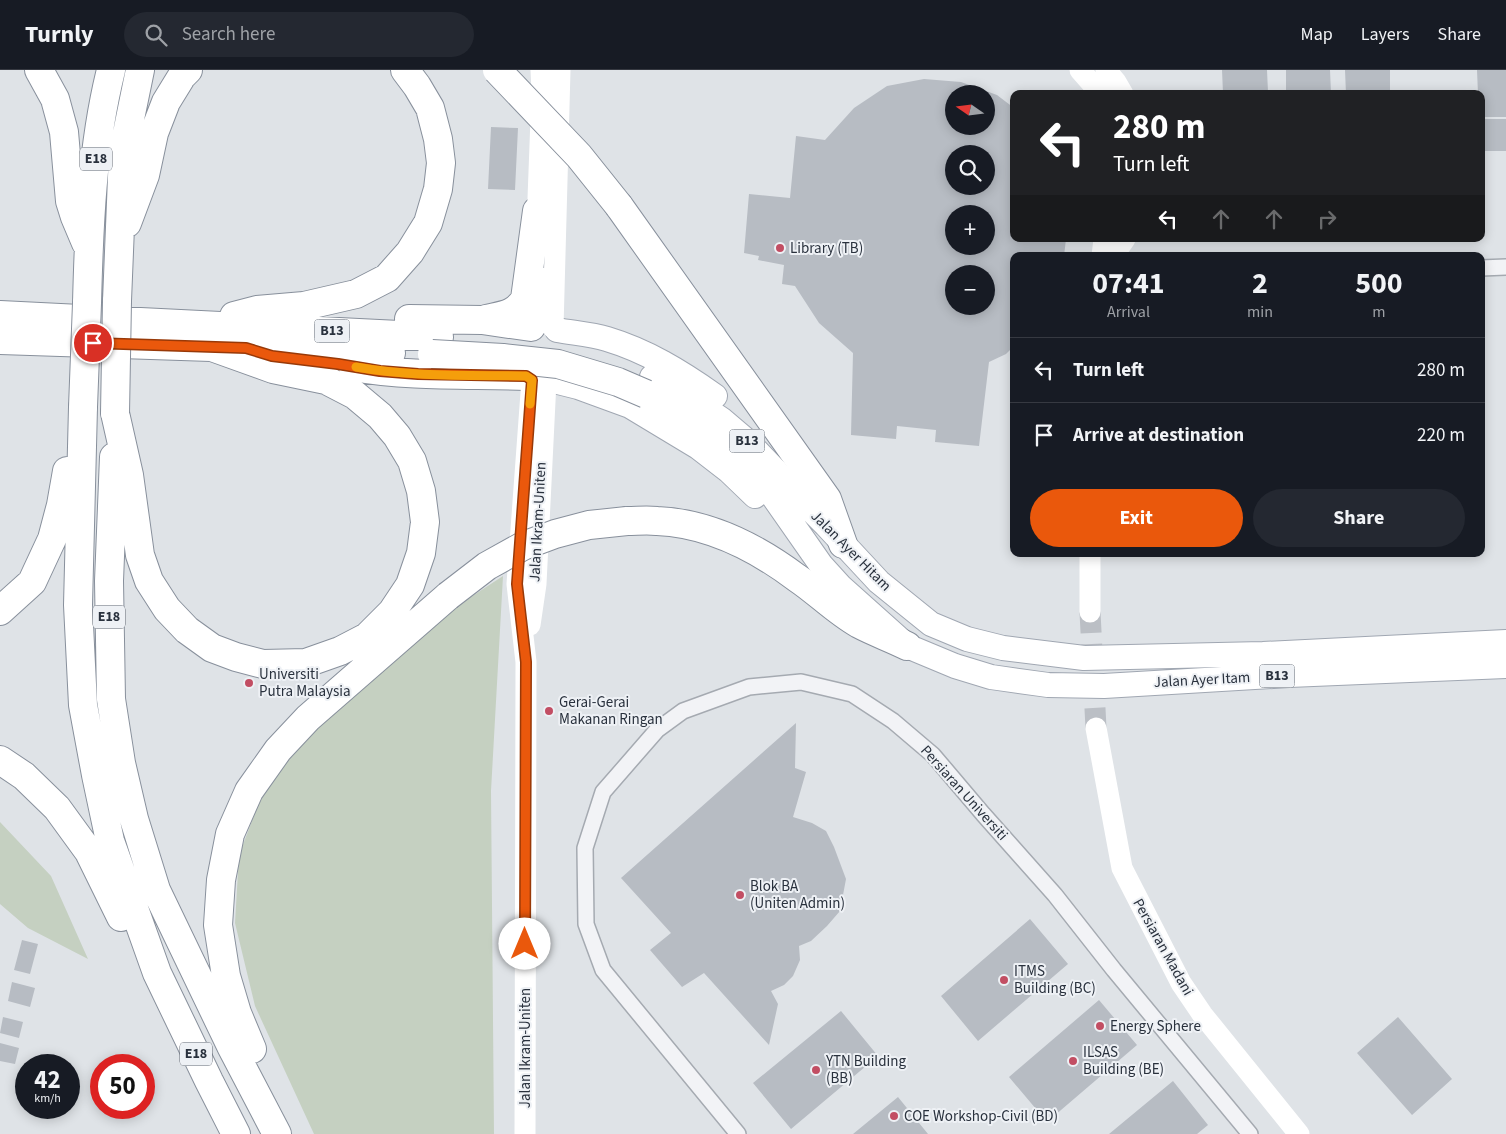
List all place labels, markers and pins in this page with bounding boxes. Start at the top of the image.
place label: Library (TB) [790,238,863,259]
marker: Library (TB) [774,242,786,254]
pin [72,322,114,364]
place label: Universiti Putra Malaysia [259,664,351,702]
marker: Universiti Putra Malaysia [243,677,255,689]
place label: Gerai-Gerai Makanan Ringan [559,692,663,730]
marker: Gerai-Gerai Makanan Ringan [543,705,555,717]
place label: Blok BA (Uniten Admin) [750,876,845,914]
marker: Blok BA (Uniten Admin) [734,889,746,901]
place label: ITMS Building (BC) [1014,961,1096,999]
marker: ITMS Building (BC) [998,974,1010,986]
place label: Energy Sphere [1110,1016,1201,1037]
marker: Energy Sphere [1094,1020,1106,1032]
place label: ILSAS Building (BE) [1083,1042,1164,1080]
place label: YTN Building (BB) [825,1051,906,1089]
marker: ILSAS Building (BE) [1067,1055,1079,1067]
marker: YTN Building (BB) [810,1064,822,1076]
place label: COE Workshop-Civil (BD) [904,1106,1058,1127]
marker: COE Workshop-Civil (BD) [888,1110,900,1122]

